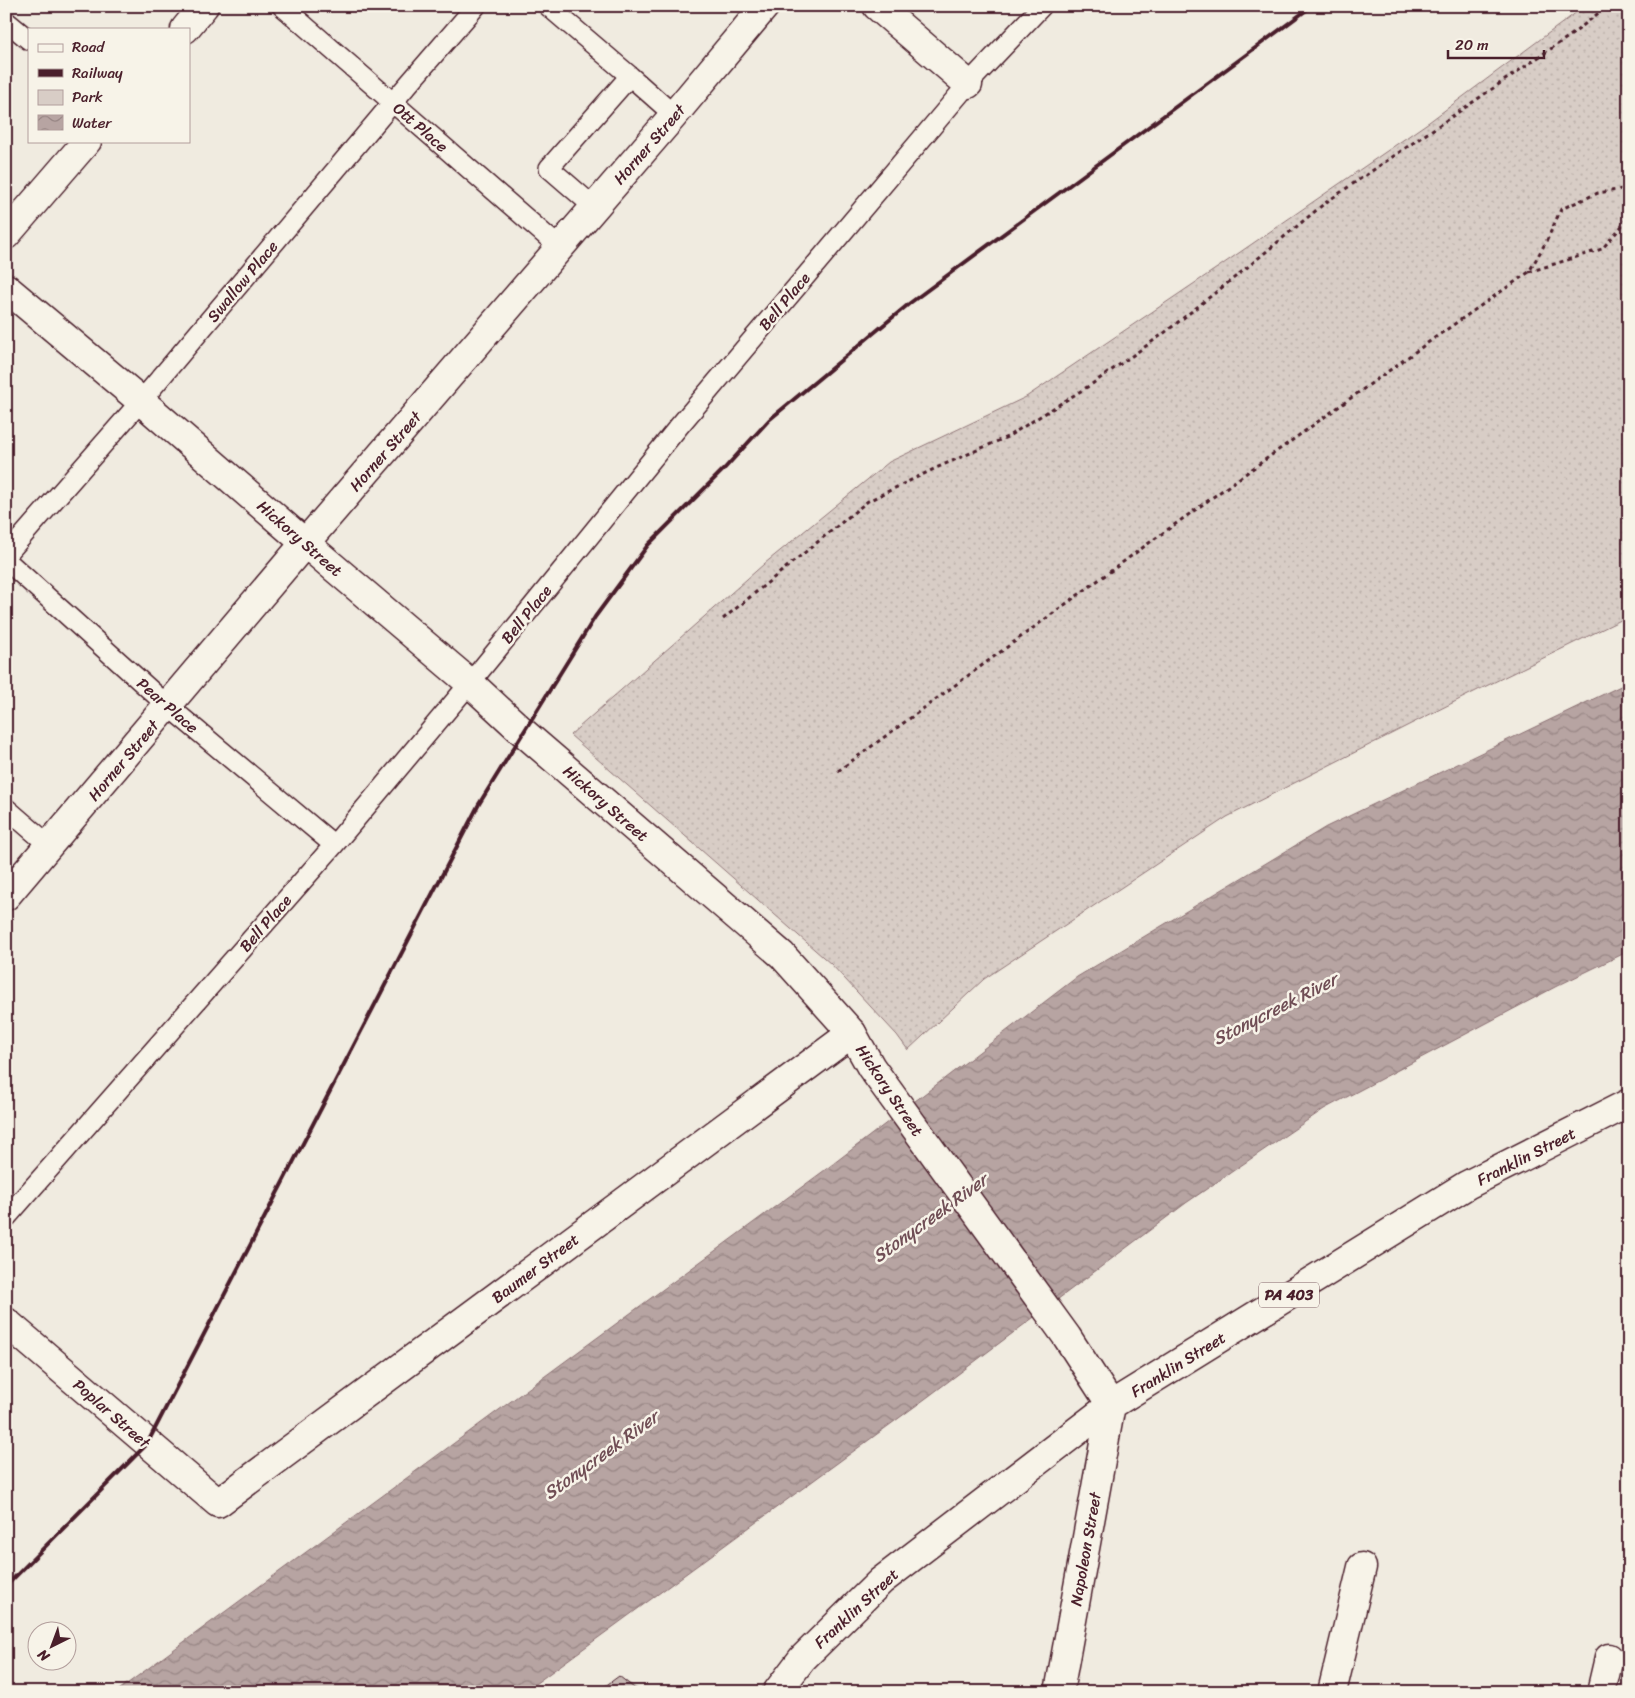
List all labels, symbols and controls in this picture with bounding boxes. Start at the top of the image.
legend [28,28,190,142]
scale bar [1448,28,1544,60]
text: 20 m [1455,32,1489,58]
text: Road [72,34,105,60]
text: Railway [72,60,123,86]
text: Park [72,84,103,110]
street label: Ott Place [386,95,455,160]
street label: Horner Street [606,97,693,191]
text: Water [72,110,112,136]
street label: Swallow Place [199,234,286,329]
street label: Bell Place [751,265,818,337]
street label: Horner Street [342,404,429,498]
street label: Hickory Street [250,493,349,584]
street label: Bell Place [493,578,560,650]
street label: Pear Place [130,670,205,741]
street label: Horner Street [80,712,167,808]
street label: Hickory Street [556,758,655,849]
street label: Bell Place [232,887,299,959]
water label: Stonycreek River [1207,962,1346,1054]
street label: Hickory Street [848,1038,931,1143]
street label: Franklin Street [1471,1119,1581,1194]
water label: Stonycreek River [865,1163,998,1271]
street label: Baumer Street [485,1226,586,1311]
road number: PA 403 [1259,1282,1319,1308]
street label: Franklin Street [1125,1323,1232,1405]
street label: Poplar Street [66,1371,158,1456]
water label: Stonycreek River [536,1400,669,1508]
street label: Napoleon Street [1061,1489,1110,1608]
street label: Franklin Street [807,1561,906,1656]
north arrow [28,1620,78,1670]
text: N [31,1643,56,1668]

